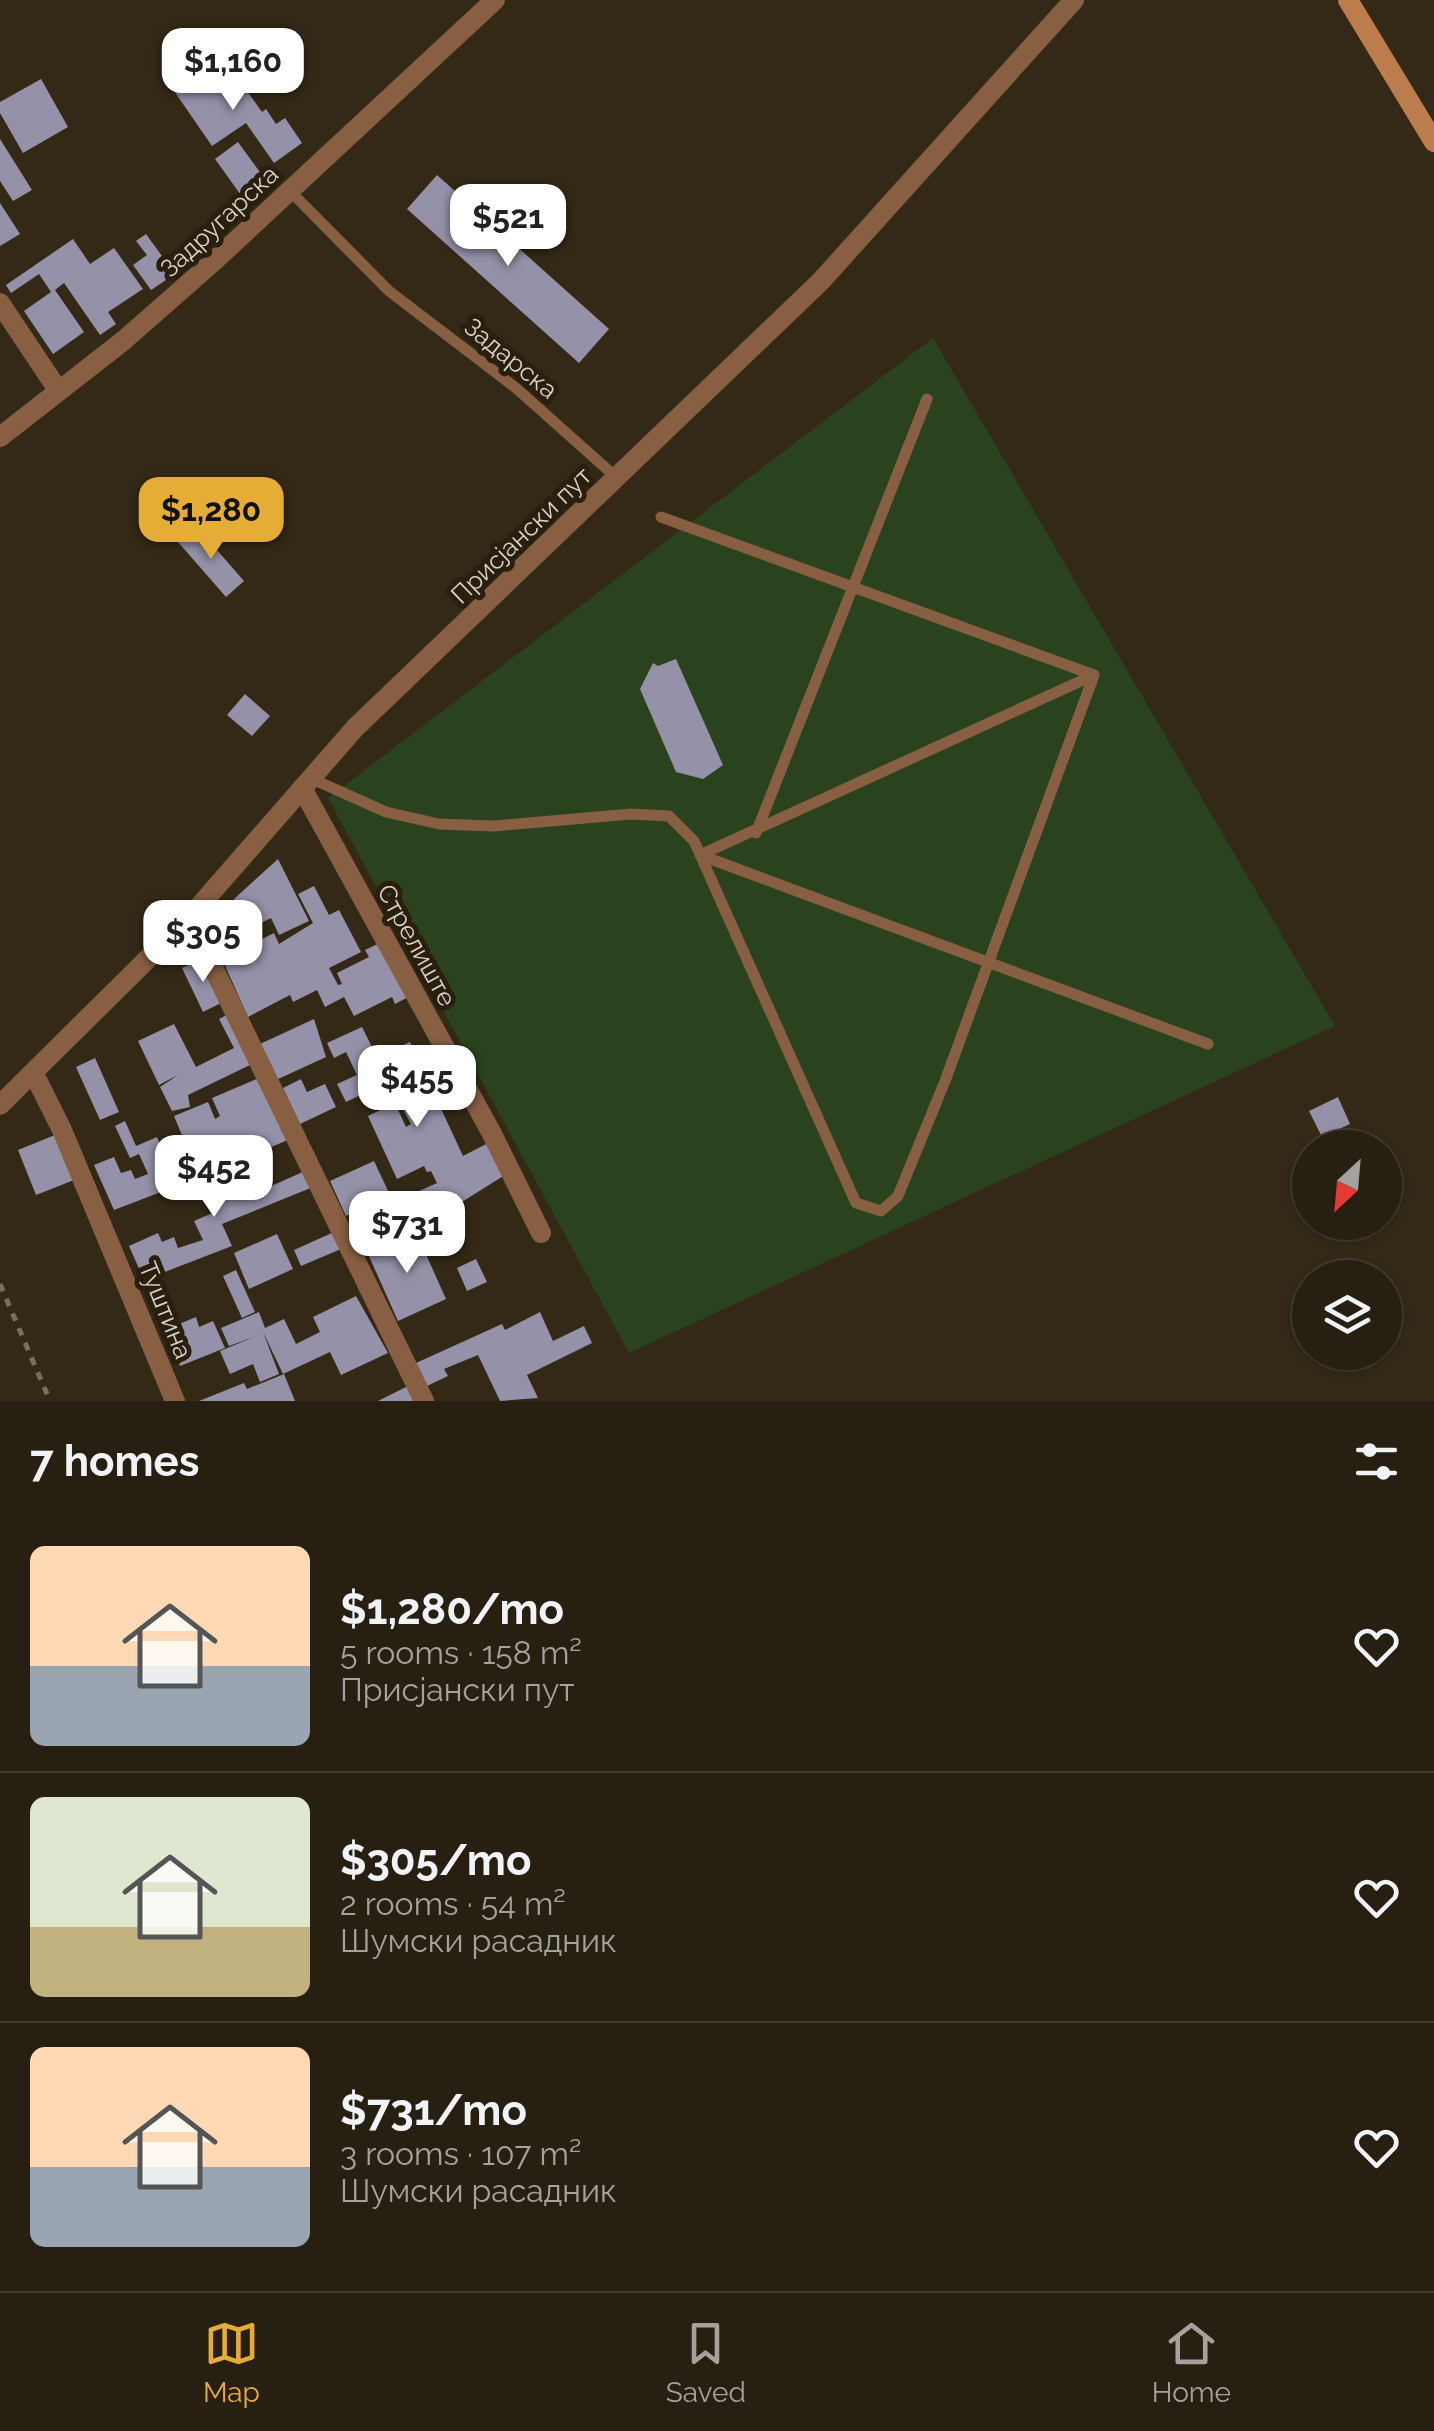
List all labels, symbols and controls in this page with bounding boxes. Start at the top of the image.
pin: $1,160 [152,28,314,113]
text: $1,160 [184,42,282,79]
street label: Задругарска [154,159,284,283]
pin: $521 [449,184,567,269]
text: $521 [472,198,544,235]
street label: Задарска [458,311,564,405]
street label: Присјански пут [445,460,597,609]
pin: $1,280 [130,477,292,562]
text: $1,280 [161,491,261,528]
street label: Стрелиште [371,879,463,1011]
pin: $305 [144,900,262,985]
text: $305 [165,914,241,951]
pin: $455 [358,1045,476,1130]
text: $455 [380,1059,454,1096]
north arrow [1292,1130,1402,1240]
map controls [1292,1130,1402,1370]
pin: $452 [155,1135,273,1220]
text: $452 [177,1149,251,1186]
pin: $731 [348,1191,466,1276]
text: $731 [371,1205,443,1242]
street label: Туштина [133,1257,199,1363]
button: layers [1292,1260,1402,1370]
icon: filters [1349,1434,1404,1489]
text: 7 homes [30,1437,199,1486]
text: $1,280/mo [340,1585,564,1634]
icon: home [110,1586,230,1706]
icon: heart [1349,1619,1404,1674]
text: 5 rooms · 158 m² [340,1634,582,1671]
text: Присјански пут [340,1671,575,1708]
text: $305/mo [340,1836,531,1885]
icon: home [110,1837,230,1957]
icon: heart [1349,1870,1404,1925]
text: 2 rooms · 54 m² [340,1885,566,1922]
text: Шумски расадник [340,1922,617,1959]
text: $731/mo [340,2086,527,2135]
icon: home [110,2087,230,2207]
icon: heart [1349,2120,1404,2175]
text: 3 rooms · 107 m² [340,2135,581,2172]
text: Шумски расадник [340,2172,617,2209]
tab: Map [203,2316,260,2409]
tab: Saved [666,2316,746,2409]
tab: Home [1152,2316,1231,2409]

